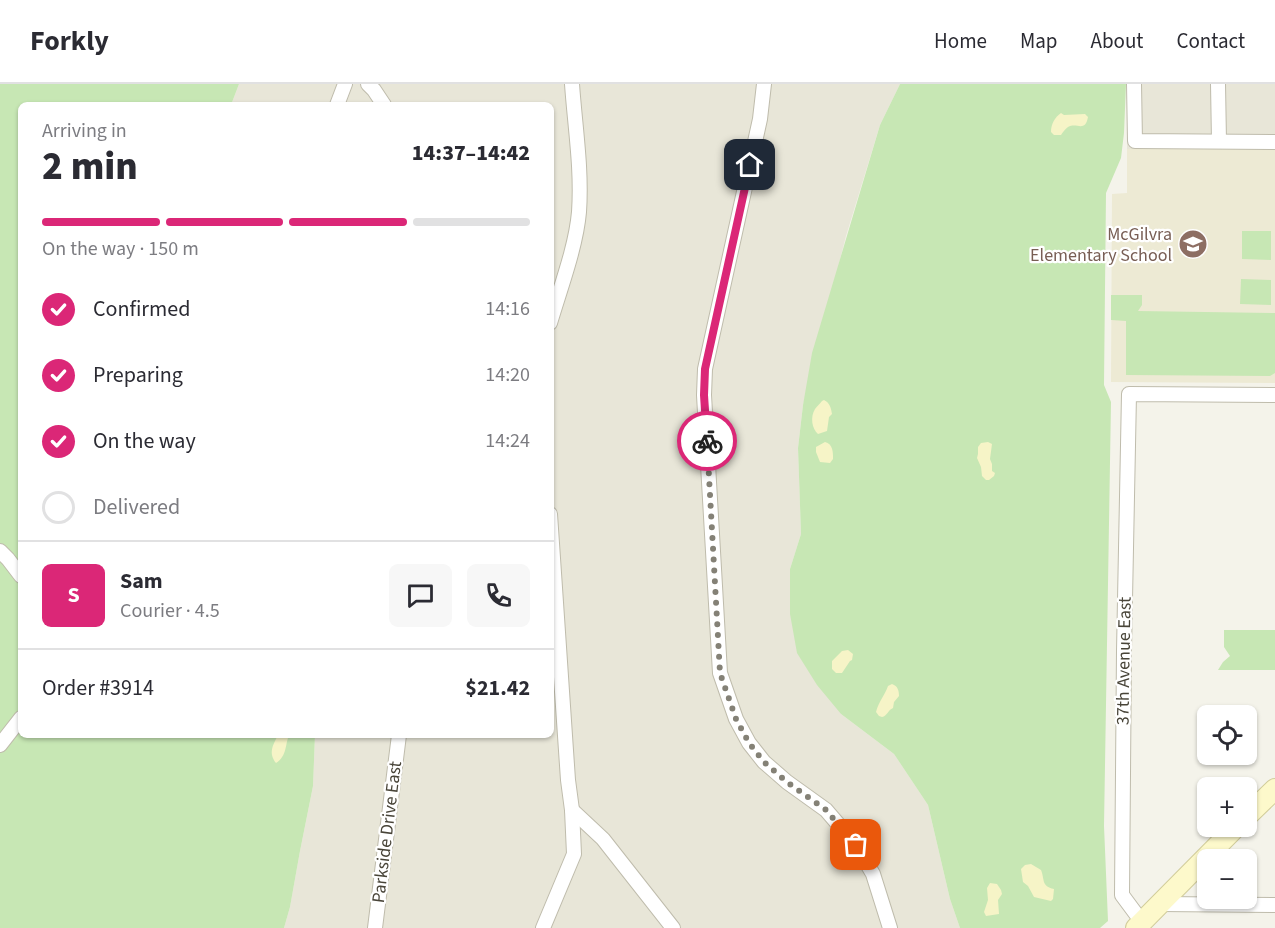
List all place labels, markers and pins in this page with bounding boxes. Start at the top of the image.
pin [724,139,775,190]
place label: McGilvra Elementary School [1030,222,1172,268]
school or university icon: McGilvra Elementary School [1177,228,1209,260]
pin [830,819,881,870]

